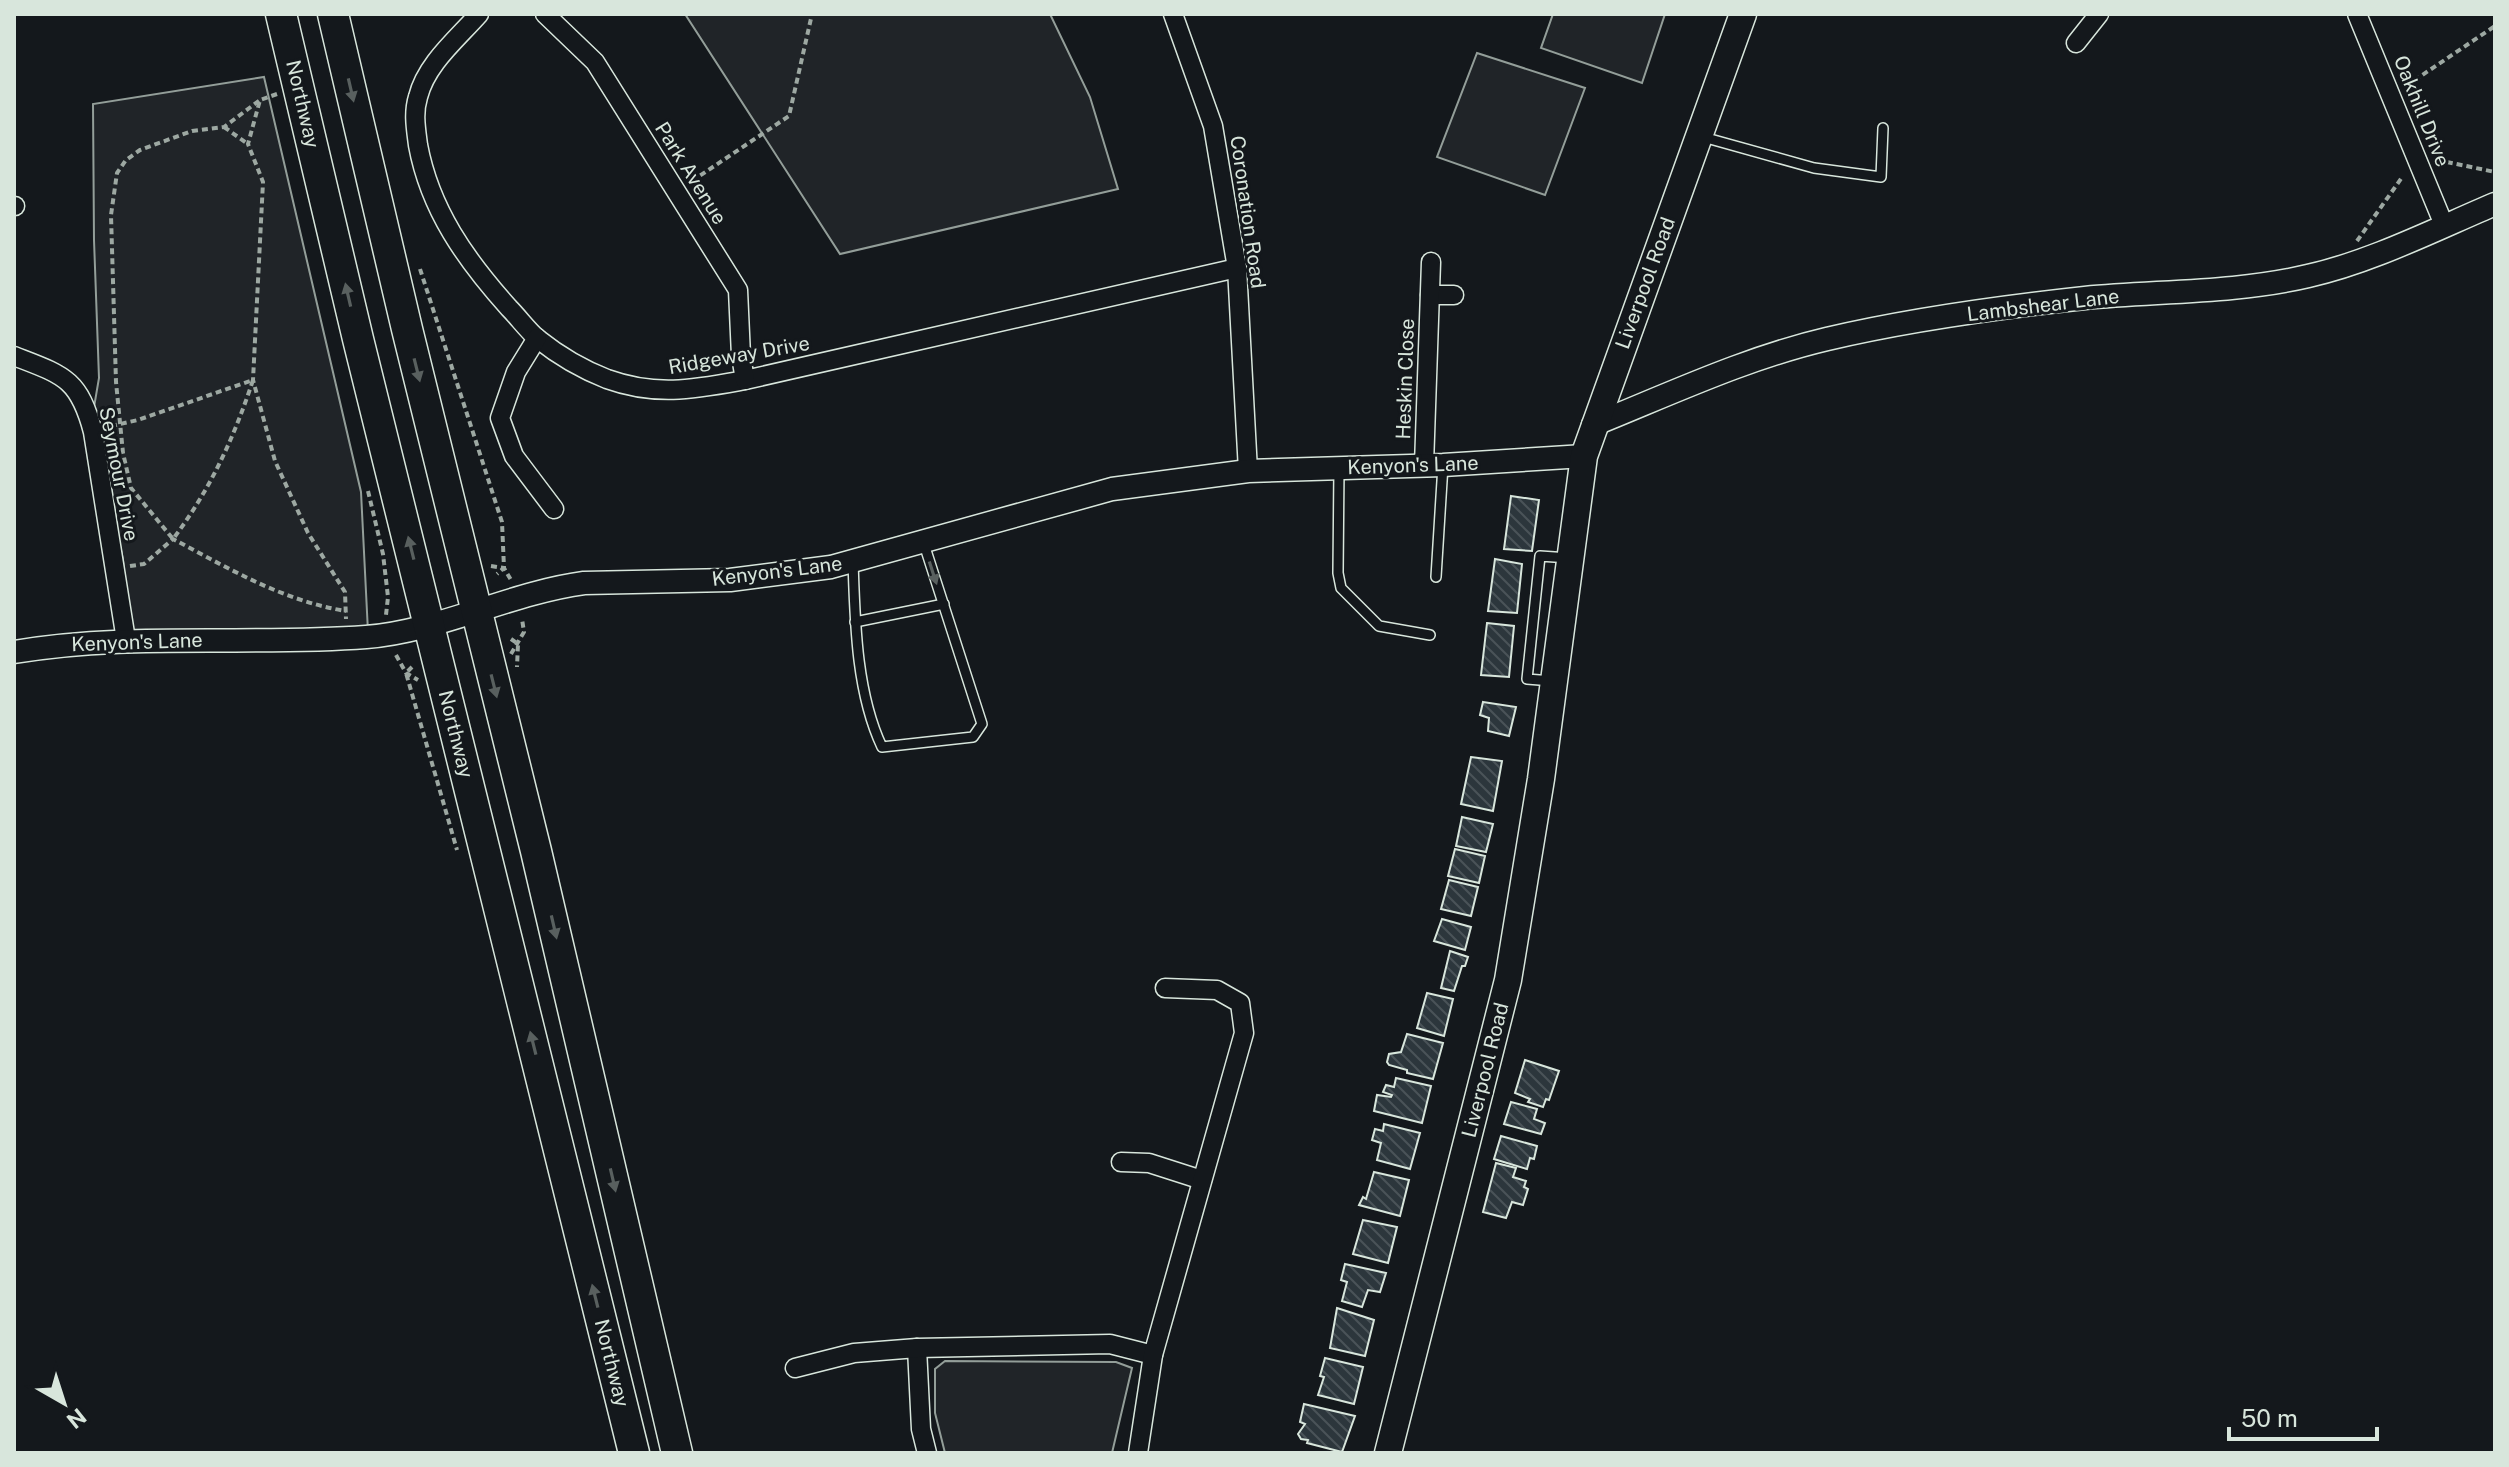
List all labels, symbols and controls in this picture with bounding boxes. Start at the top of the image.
street label: Oakhill Drive [2389,52,2455,170]
street label: Northway [281,58,325,151]
one-way arrow [345,78,358,103]
street label: Park Avenue [650,117,732,229]
street label: Coronation Road [1225,134,1271,290]
street label: Liverpool Road [1610,214,1680,352]
one-way arrow [341,283,354,308]
street label: Lambshear Lane [1966,284,2120,326]
street label: Heskin Close [1391,318,1419,440]
street label: Ridgeway Drive [667,331,811,379]
one-way arrow [411,358,423,383]
street label: Seymour Drive [94,405,144,543]
street label: Kenyon's Lane [1347,451,1479,479]
one-way arrow [404,535,416,560]
street label: Kenyon's Lane [710,551,844,591]
one-way arrow [928,561,940,585]
street label: Kenyon's Lane [71,628,203,656]
one-way arrow [489,673,501,698]
street label: Northway [434,688,479,781]
one-way arrow [548,915,560,940]
street label: Liverpool Road [1457,1000,1513,1140]
one-way arrow [526,1031,539,1056]
one-way arrow [607,1168,620,1193]
one-way arrow [588,1283,601,1308]
street label: Northway [590,1317,635,1410]
north arrow [24,1363,104,1443]
scale bar [2229,1391,2377,1441]
text: N [62,1403,91,1434]
text: 50 m [2241,1404,2298,1432]

